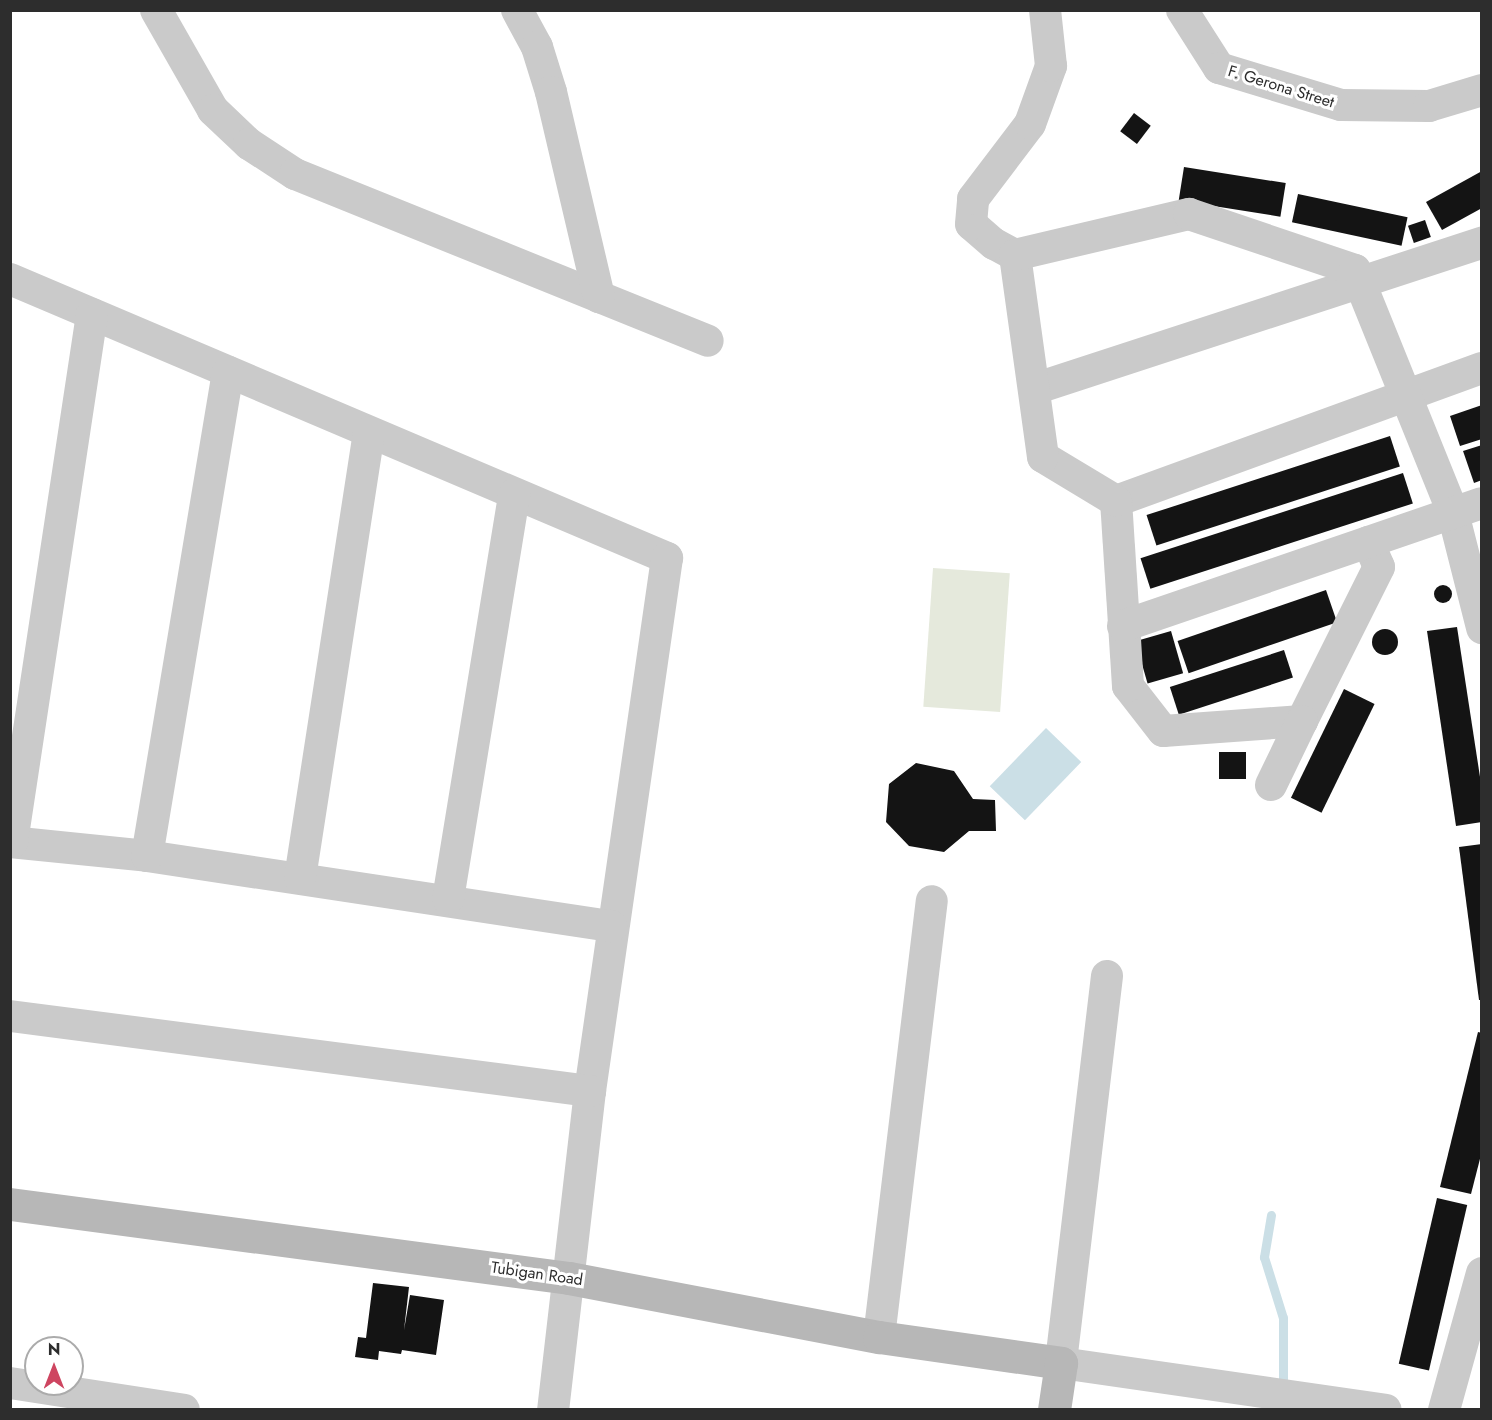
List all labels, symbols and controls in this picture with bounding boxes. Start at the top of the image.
street label: F. Gerona Street [1226,62,1336,112]
street label: Tubigan Road [490,1258,584,1290]
north arrow [24,1336,84,1396]
text: N [48,1338,60,1361]

